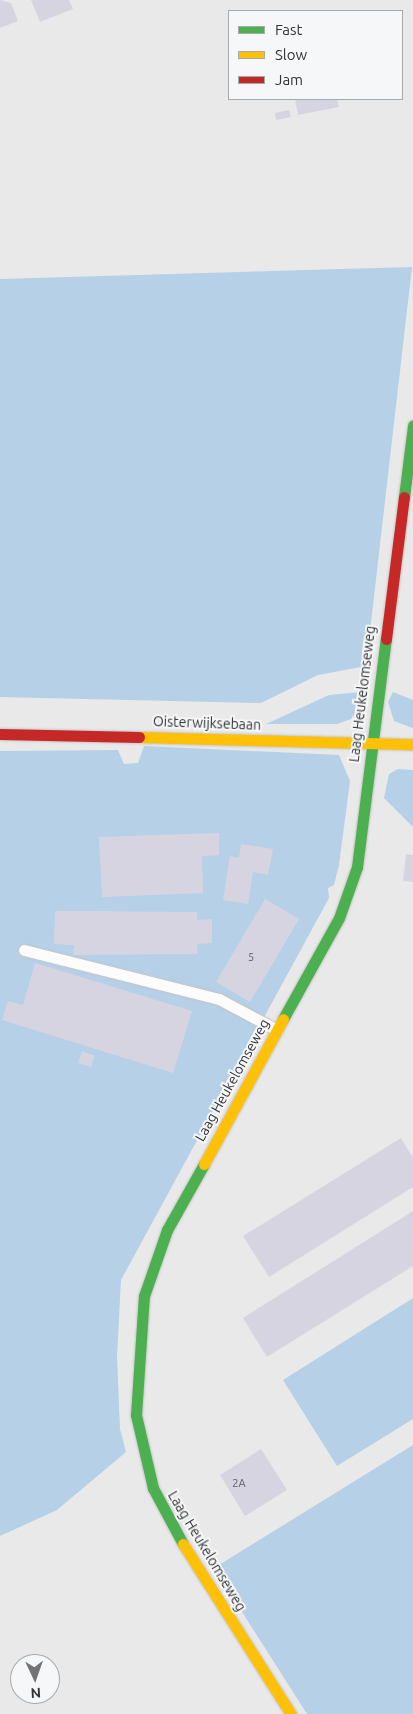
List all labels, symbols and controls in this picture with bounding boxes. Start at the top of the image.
legend [228,10,403,100]
text: Fast [275,21,302,38]
text: Slow [275,46,307,63]
text: Jam [275,71,303,88]
street label: Laag Heukelomseweg [345,625,379,763]
street label: Oisterwijksebaan [153,713,261,733]
house number: 5 [248,950,254,964]
street label: Laag Heukelomseweg [191,1016,273,1144]
house number: 2A [232,1476,246,1490]
street label: Laag Heukelomseweg [164,1488,250,1614]
north arrow [10,1654,60,1704]
text: N [30,1685,41,1701]

